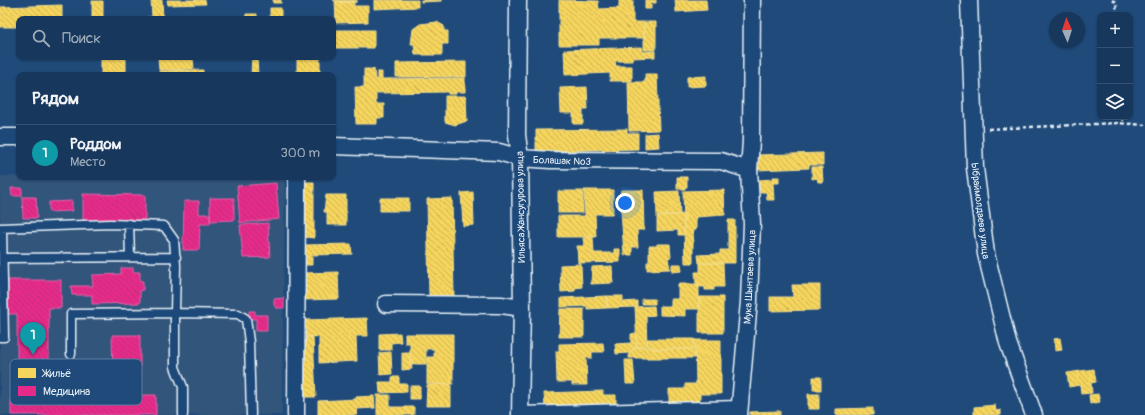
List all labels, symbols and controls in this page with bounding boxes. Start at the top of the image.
north arrow [1049,12,1085,48]
map controls [1097,12,1133,120]
button: + [1097,12,1133,48]
search box [16,16,336,60]
icon: search [30,27,52,49]
text: Поиск [62,29,101,48]
button: − [1097,48,1133,84]
button: layers [1097,84,1133,120]
text: Рядом [32,88,79,109]
text: Роддом [70,135,121,154]
text: 1 [42,145,48,161]
text: 300 m [281,145,320,161]
street label: Ильяса Жансугурова улица [514,151,528,263]
text: Место [70,154,106,170]
street label: Болашак №3 [533,154,592,168]
street label: Ыбраймолдаева улица [968,162,992,260]
your location [615,193,635,213]
street label: Мука Шынтаева улица [742,229,758,324]
pin: 1 [20,322,46,355]
legend [10,359,142,405]
text: Жильё [41,367,71,380]
text: Медицина [43,385,90,398]

